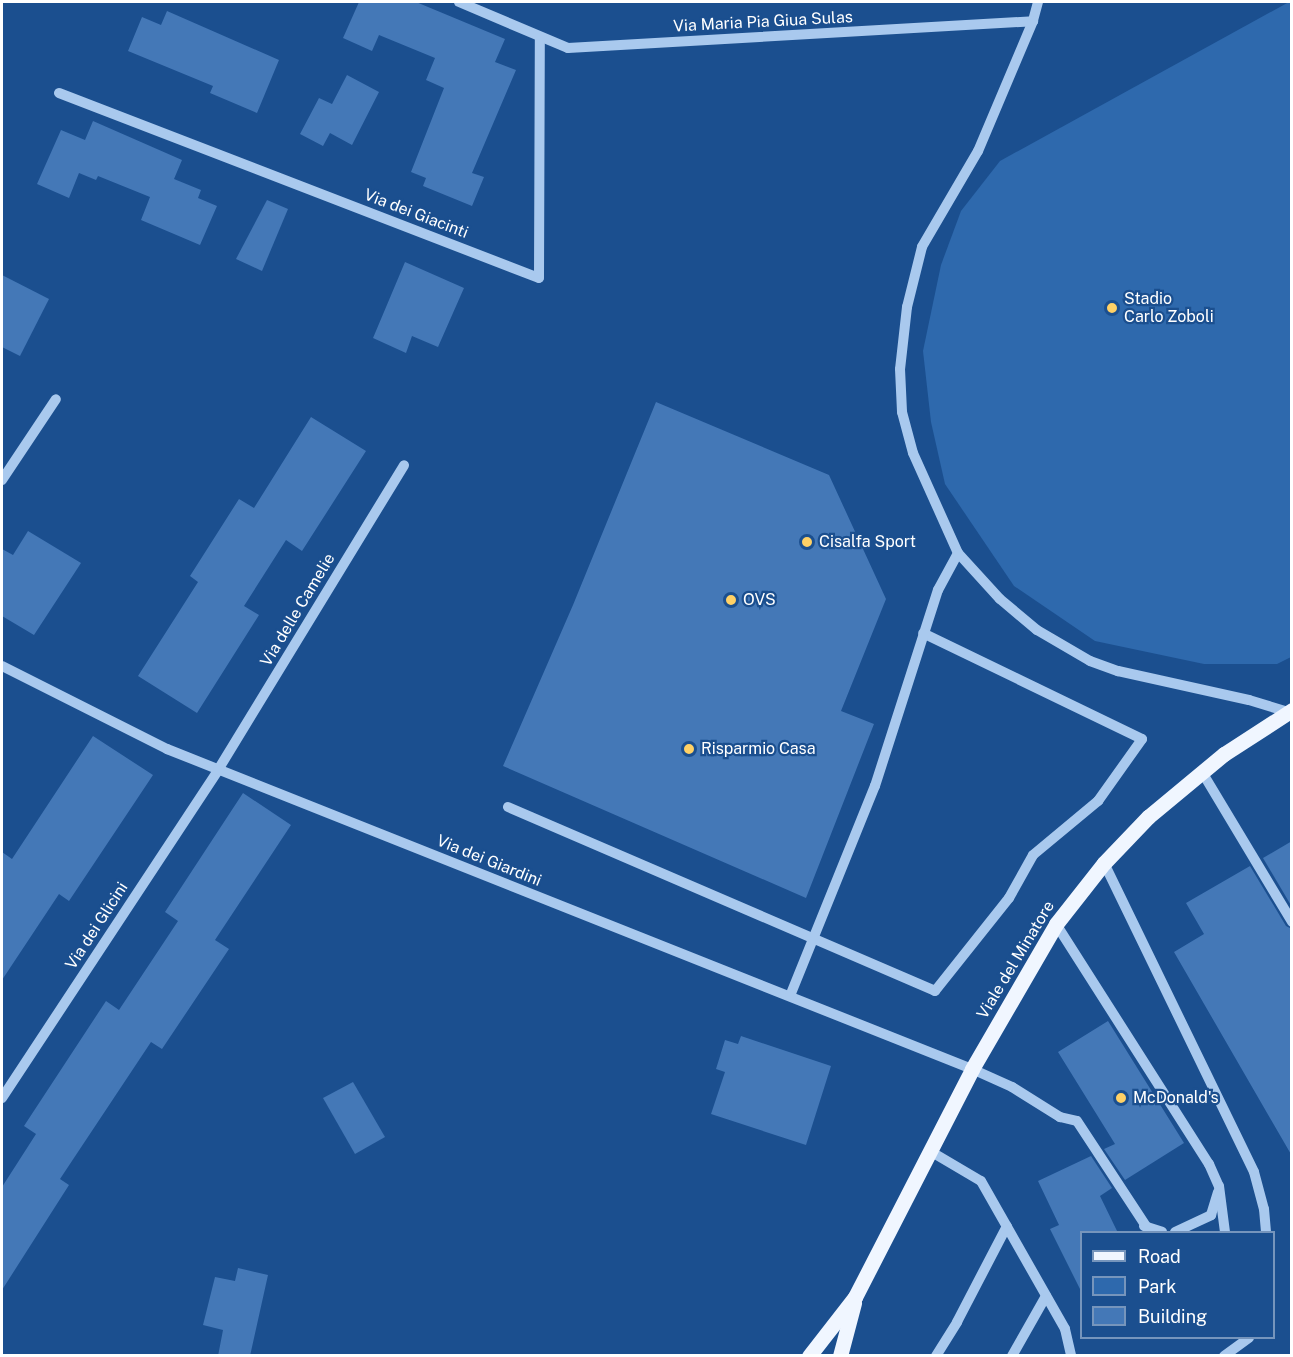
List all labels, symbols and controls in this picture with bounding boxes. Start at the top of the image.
street label: Via Maria Pia Giua Sulas [673,8,853,36]
street label: Via dei Giacinti [361,185,471,243]
place label: Stadio Carlo Zoboli [1124,289,1214,327]
marker: Stadio Carlo Zoboli [1105,301,1119,315]
place label: Cisalfa Sport [819,532,916,552]
marker: Cisalfa Sport [800,535,814,549]
street label: Via delle Camelie [257,550,339,670]
place label: OVS [743,590,776,610]
marker: OVS [724,593,738,607]
place label: Risparmio Casa [701,739,816,759]
marker: Risparmio Casa [682,742,696,756]
street label: Via dei Giardini [434,831,544,891]
street label: Via dei Glicini [62,879,132,973]
street label: Viale del Minatore [973,897,1059,1023]
place label: McDonald's [1133,1088,1219,1108]
marker: McDonald's [1114,1091,1128,1105]
legend [1080,1231,1275,1339]
text: Road [1138,1246,1181,1267]
text: Park [1138,1276,1176,1297]
text: Building [1138,1306,1207,1327]

